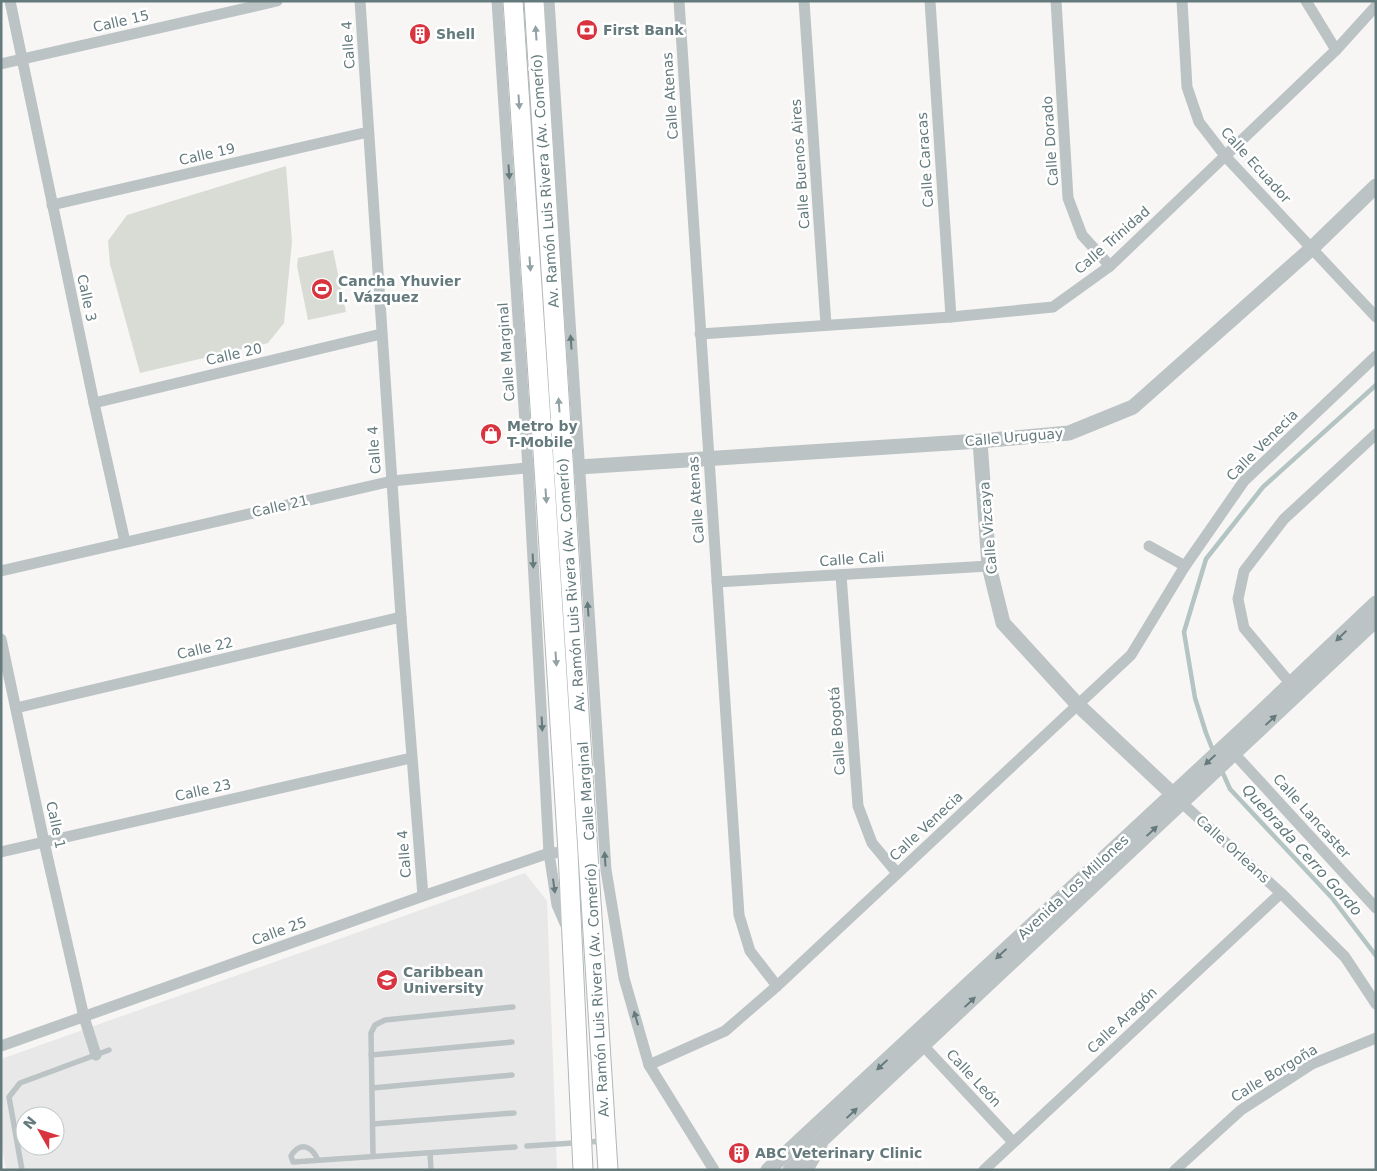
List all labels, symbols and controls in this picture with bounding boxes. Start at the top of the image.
street label: Calle 15 [91,7,151,35]
bank icon: First Bank [575,18,599,42]
street label: Calle 4 [338,20,358,70]
building icon: Shell [408,22,432,46]
place label: First Bank [603,22,684,38]
one-way arrow [531,25,539,41]
place label: Shell [436,26,475,42]
street label: Calle Atenas [659,52,681,140]
street label: Av. Ramón Luis Rivera (Av. Comerío) [528,54,562,308]
one-way arrow [516,95,524,111]
street label: Calle Dorado [1039,95,1061,187]
street label: Calle Buenos Aires [787,98,813,230]
street label: Calle Caracas [914,112,936,208]
street label: Calle Ecuador [1218,124,1294,206]
street label: Calle 19 [177,140,237,168]
one-way arrow [505,164,513,180]
street label: Calle Trinidad [1071,203,1153,277]
one-way arrow [527,257,535,273]
street label: Calle 3 [74,273,100,323]
place label: Cancha Yhuvier I. Vázquez [338,273,461,305]
sports icon: Cancha Yhuvier I. Vázquez [310,277,334,301]
street label: Calle Marginal [495,302,517,402]
one-way arrow [566,334,574,350]
street label: Calle 20 [204,340,264,368]
one-way arrow [555,397,563,413]
street label: Calle Venecia [1223,406,1301,484]
place label: Metro by T-Mobile [507,418,578,450]
shop icon: Metro by T-Mobile [479,422,503,446]
street label: Calle 4 [364,425,384,475]
street label: Calle Uruguay [964,425,1064,449]
street label: Calle Atenas [685,456,707,544]
street label: Av. Ramón Luis Rivera (Av. Comerío) [554,458,588,712]
street label: Calle Vizcaya [976,481,1000,575]
one-way arrow [542,489,550,505]
street label: Calle 21 [250,492,310,520]
street label: Calle Cali [819,549,885,569]
one-way arrow [530,554,538,570]
one-way arrow [584,601,592,617]
one-way arrow [1335,630,1347,642]
street label: Calle 22 [175,634,235,662]
one-way arrow [552,651,560,667]
street label: Calle Bogotá [826,686,848,776]
one-way arrow [1265,714,1277,726]
one-way arrow [539,716,547,732]
street label: Calle Marginal [575,741,597,841]
one-way arrow [1204,754,1216,766]
street label: Calle Lancaster [1270,771,1354,862]
street label: Calle 23 [173,776,233,804]
water label: Quebrada Cerro Gordo [1238,781,1366,919]
street label: Calle Venecia [886,788,966,864]
street label: Calle 1 [43,800,69,850]
street label: Calle Orleans [1193,812,1273,886]
one-way arrow [1146,825,1158,837]
street label: Calle 4 [394,829,414,879]
street label: Avenida Los Millones [1014,832,1132,942]
one-way arrow [601,850,609,866]
street label: Av. Ramón Luis Rivera (Av. Comerío) [582,863,612,1117]
one-way arrow [550,878,558,894]
street label: Calle 25 [249,914,309,948]
one-way arrow [995,948,1007,960]
place label: Caribbean University [403,964,484,996]
school or university icon: Caribbean University [375,968,399,992]
street label: Calle Aragón [1084,984,1160,1056]
one-way arrow [964,996,976,1008]
one-way arrow [631,1010,639,1025]
street label: Calle Borgoña [1228,1041,1320,1105]
street label: Calle León [943,1046,1005,1110]
one-way arrow [875,1059,888,1070]
north arrow [15,1106,65,1156]
one-way arrow [845,1107,857,1119]
text: N [20,1113,40,1132]
building icon: ABC Veterinary Clinic [727,1141,751,1165]
place label: ABC Veterinary Clinic [755,1145,922,1161]

